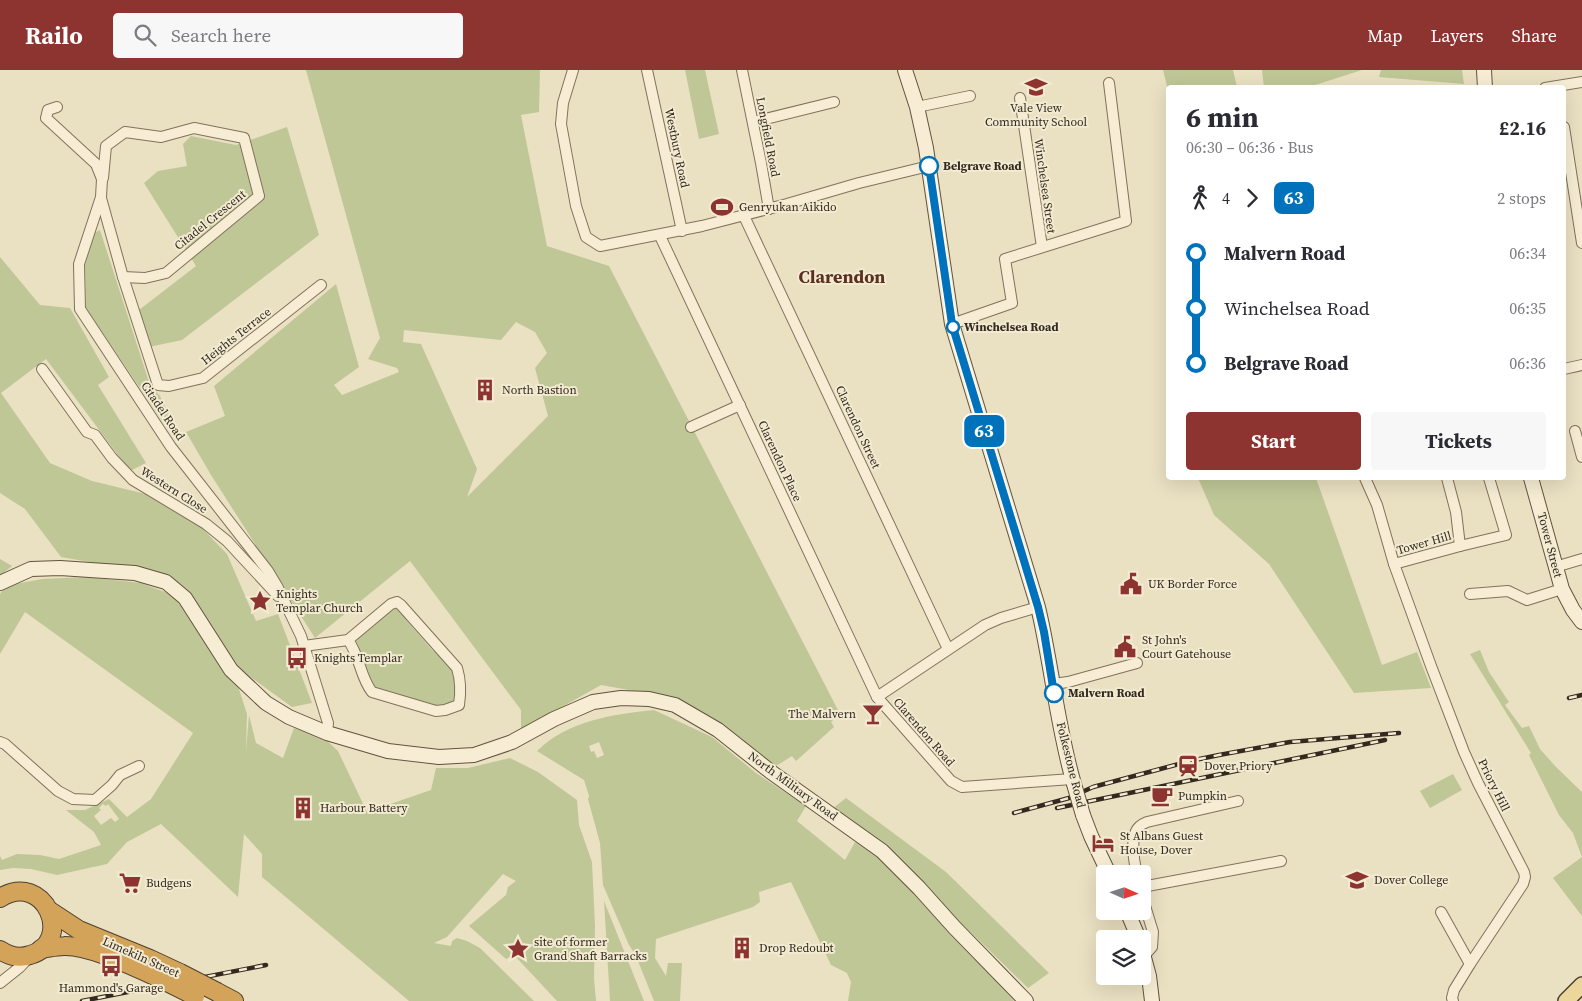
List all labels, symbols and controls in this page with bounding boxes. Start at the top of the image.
search box [113,13,463,58]
text: Railo [25,19,83,52]
icon: search [131,21,159,49]
text: Search here [171,22,271,48]
text: Map [1367,23,1402,48]
text: Layers [1430,23,1483,48]
text: Share [1511,23,1557,48]
school or university icon: Vale View Community School [1023,74,1049,100]
street label: Longfield Road [752,96,784,178]
text: 6 min [1186,98,1259,136]
place label: Vale View Community School [985,100,1087,130]
street label: Westbury Road [661,107,693,189]
text: £2.16 [1499,115,1546,141]
text: 06:30 – 06:36 · Bus [1186,136,1314,158]
street label: Winchelsea Street [1030,137,1060,235]
marker: Belgrave Road [919,156,939,176]
place label: Belgrave Road [943,158,1022,174]
icon: walk [1186,184,1214,212]
icon: forward [1238,184,1266,212]
text: 63 [1284,185,1304,210]
street label: Citadel Crescent [171,186,249,254]
text: 4 [1222,187,1230,209]
text: 2 stops [1497,187,1546,209]
sports icon: Genryukan Aikido [709,194,735,220]
place label: Genryukan Aikido [739,199,837,215]
text: Malvern Road [1224,240,1345,266]
text: 06:34 [1509,242,1546,264]
district label: Clarendon [799,264,885,289]
text: Winchelsea Road [1224,295,1370,321]
text: 06:35 [1509,297,1546,319]
street label: Heights Terrace [198,304,274,368]
place label: Winchelsea Road [964,319,1059,335]
marker: Winchelsea Road [946,320,960,334]
text: Belgrave Road [1224,350,1349,376]
text: 06:36 [1509,352,1546,374]
building icon: North Bastion [472,377,498,403]
street label: Citadel Road [137,379,189,444]
place label: North Bastion [502,382,577,398]
street label: Clarendon Street [832,383,884,471]
button: Start [1186,412,1361,470]
button: Tickets [1371,412,1546,470]
line badge: 63 [962,415,1006,447]
street label: Clarendon Place [754,418,806,504]
text: 63 [974,418,994,443]
street label: Western Close [137,463,211,517]
street label: Tower Street [1534,511,1566,579]
street label: Tower Hill [1395,527,1454,558]
public building icon: UK Border Force [1118,571,1144,597]
place label: UK Border Force [1148,576,1237,592]
place label: Knights Templar Church [276,586,363,616]
place icon: Knights Templar Church [247,588,273,614]
place label: St John's Court Gatehouse [1142,632,1231,662]
public building icon: St John's Court Gatehouse [1112,634,1138,660]
bus stop icon: Knights Templar [284,645,310,671]
place label: Knights Templar [314,650,402,666]
marker: Malvern Road [1044,683,1064,703]
place label: Malvern Road [1068,685,1145,701]
street label: Clarendon Road [890,694,958,770]
bar icon: The Malvern [860,701,886,727]
place label: The Malvern [788,706,856,722]
street label: Folkestone Road [1053,720,1089,810]
street label: North Military Road [745,748,841,824]
station icon: Dover Priory [1175,753,1201,779]
street label: Priory Hill [1474,756,1514,814]
place label: Dover Priory [1204,758,1273,774]
cafe icon: Pumpkin [1149,783,1175,809]
place label: Pumpkin [1178,788,1227,804]
building icon: Harbour Battery [290,795,316,821]
place label: Harbour Battery [320,800,408,816]
place label: St Albans Guest House, Dover [1120,828,1203,858]
hotel icon: St Albans Guest House, Dover [1090,830,1116,856]
north arrow [1096,865,1151,920]
map controls [1096,865,1151,985]
school or university icon: Dover College [1344,867,1370,893]
supermarket icon: Budgens [117,870,143,896]
place label: Dover College [1374,872,1448,888]
place label: Budgens [146,875,192,891]
button: layers [1096,930,1151,985]
street label: Limekiln Street [100,933,182,981]
place label: site of former Grand Shaft Barracks [534,934,647,964]
building icon: Drop Redoubt [729,935,755,961]
place icon: site of former Grand Shaft Barracks [505,936,531,962]
place label: Drop Redoubt [759,940,834,956]
bus stop icon: Hammond's Garage [98,953,124,979]
place label: Hammond's Garage [59,980,163,996]

